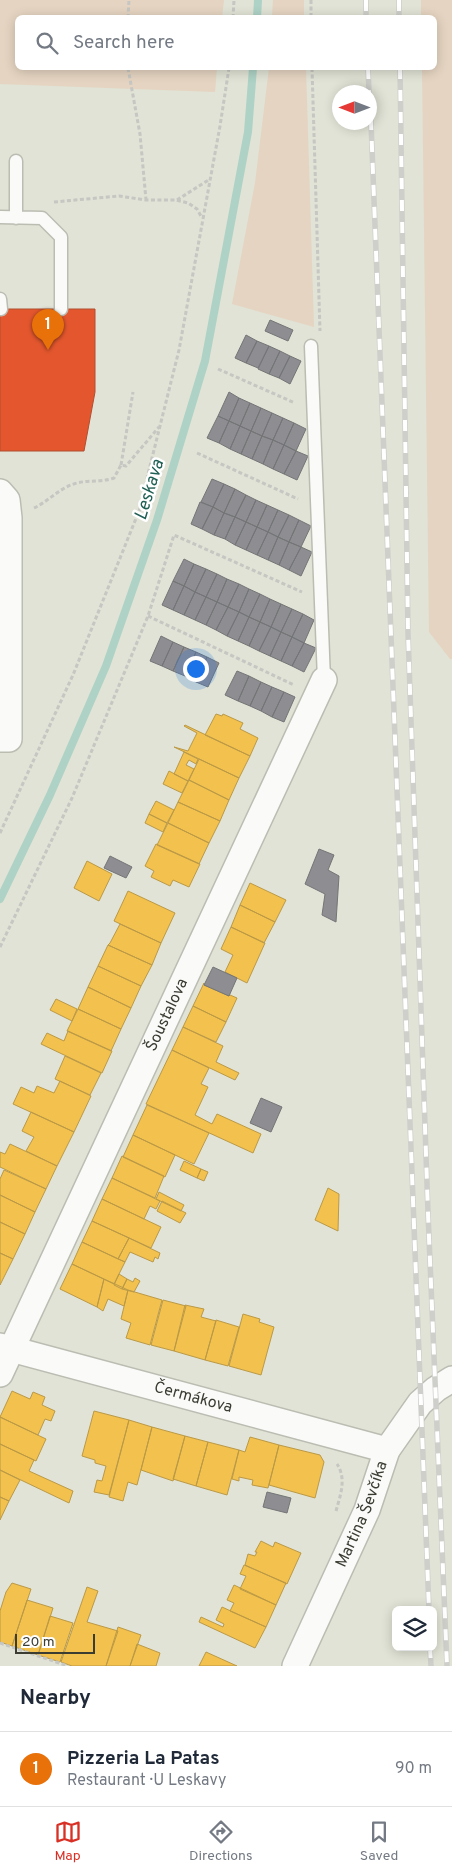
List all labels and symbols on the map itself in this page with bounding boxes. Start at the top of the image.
north arrow [332,85,377,130]
pin: 1 [32,309,64,350]
water label: Leskava [130,456,170,523]
your location [183,656,209,682]
street label: Šoustalova [140,975,193,1055]
street label: Čermákova [152,1376,235,1418]
street label: Martina Ševčíka [332,1459,393,1571]
scale bar [15,1631,95,1654]

